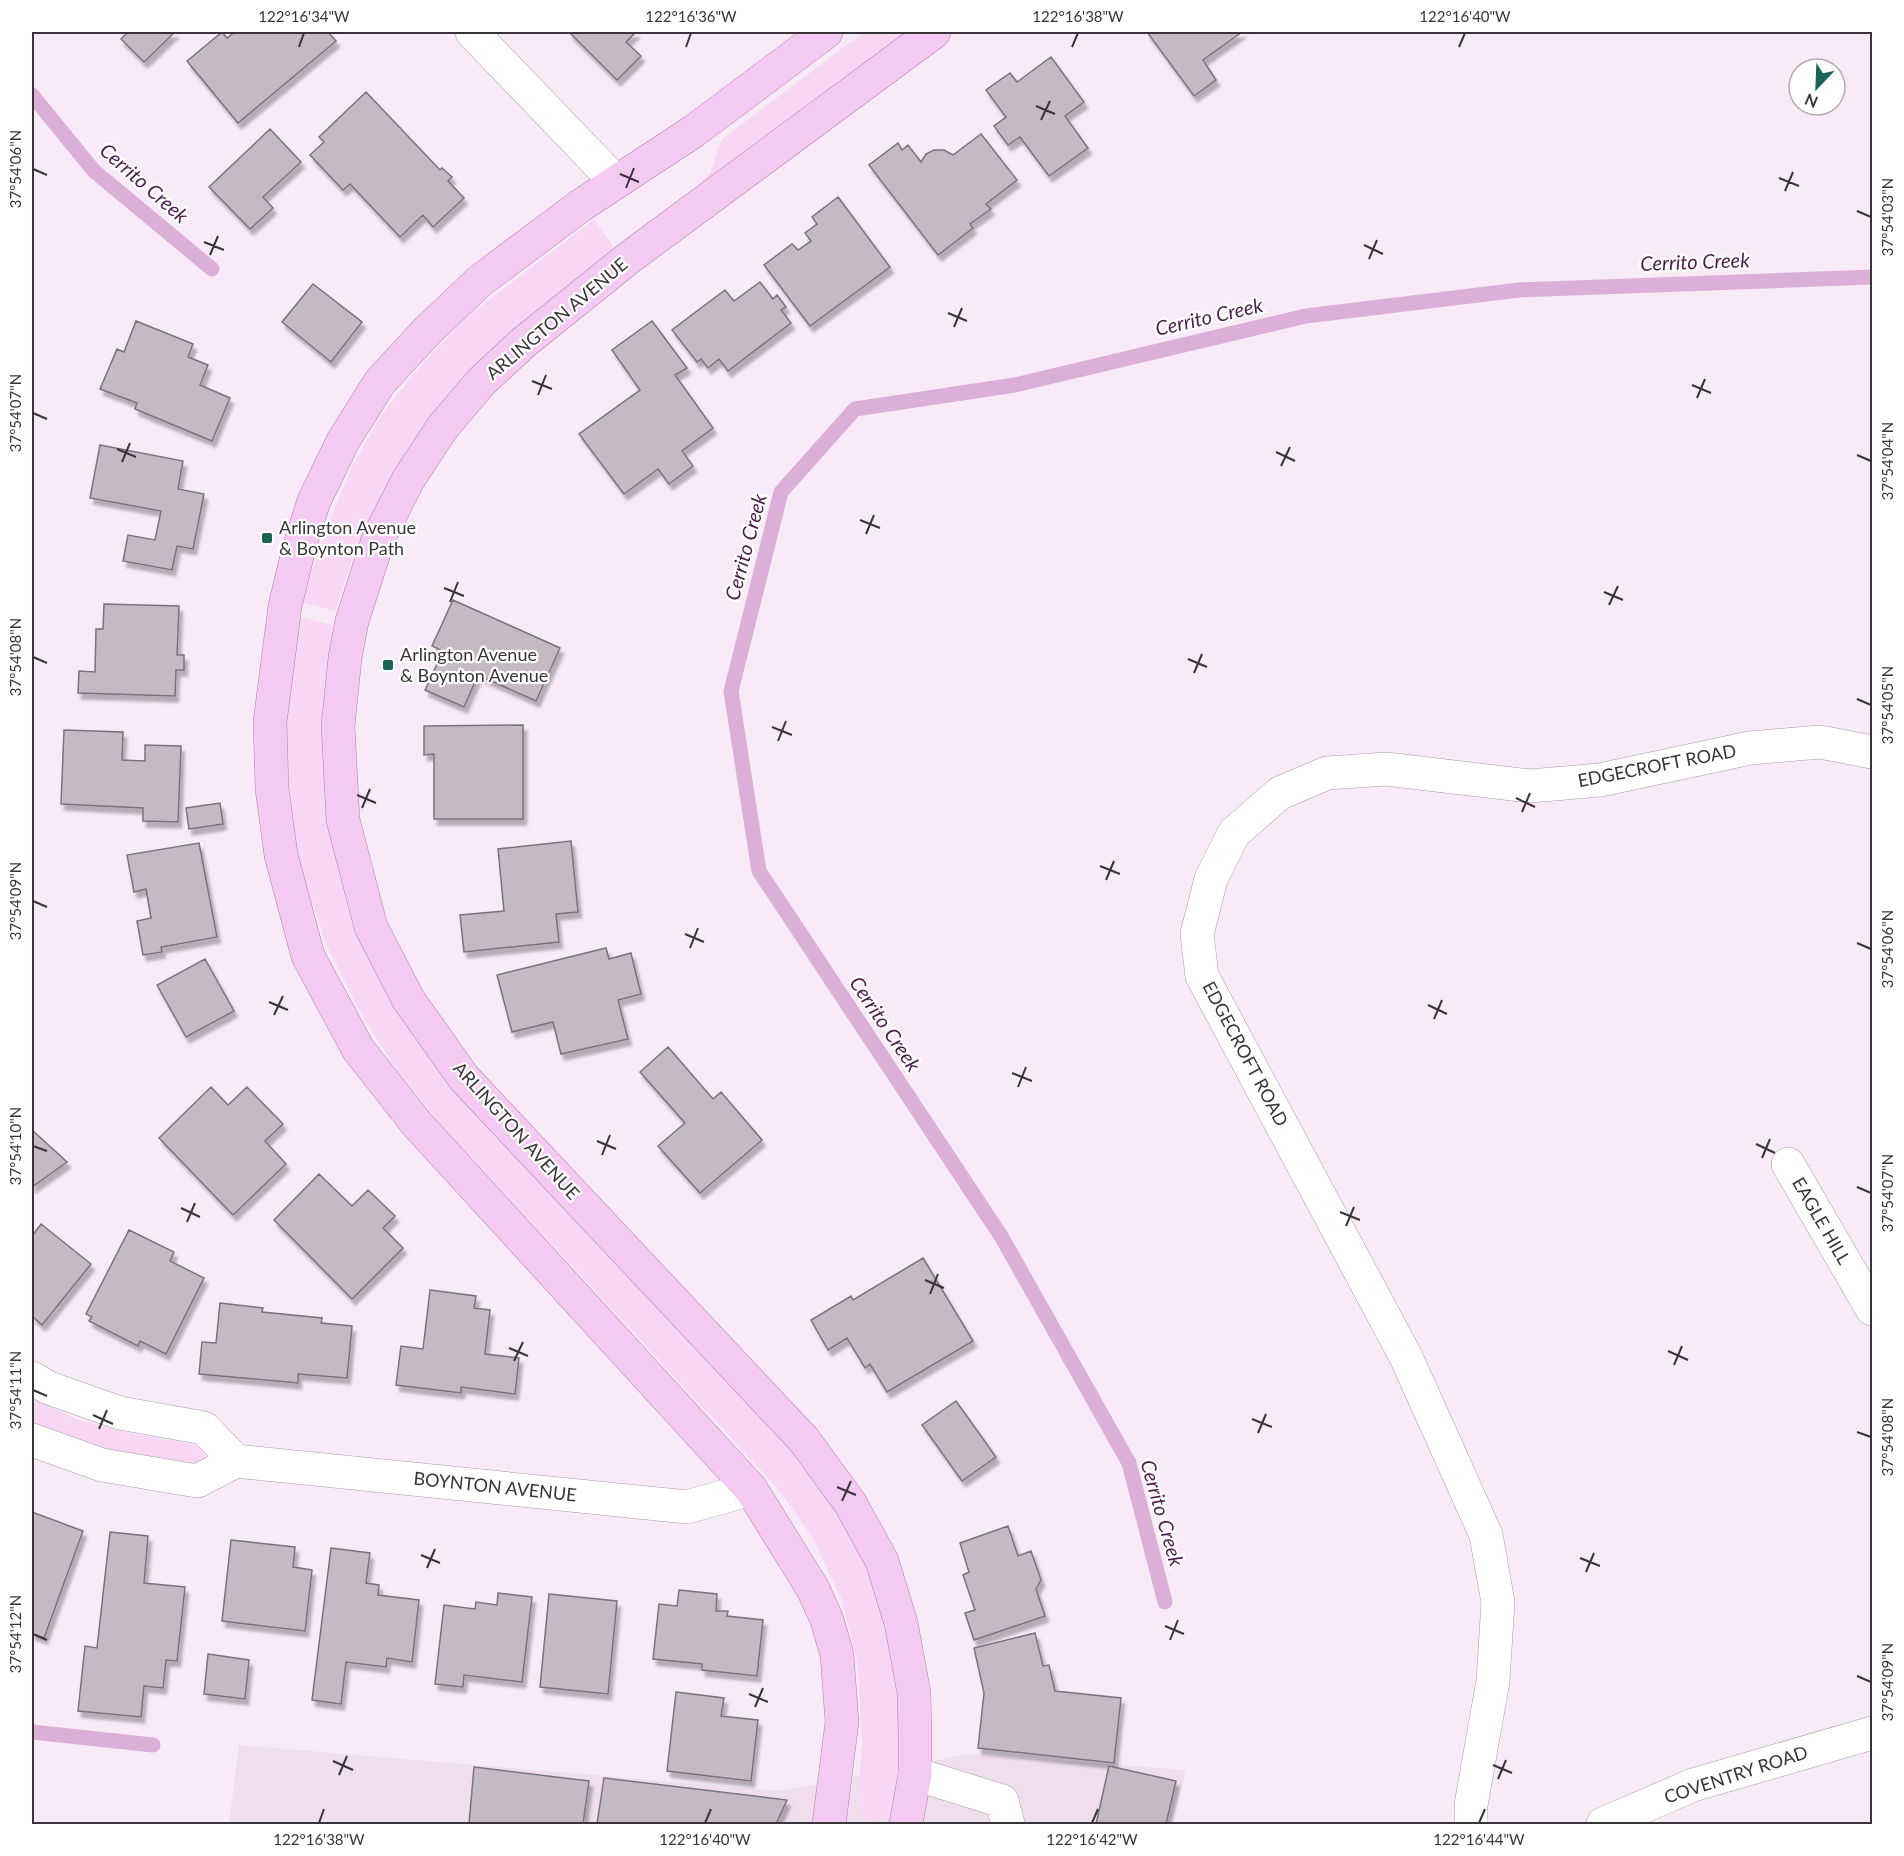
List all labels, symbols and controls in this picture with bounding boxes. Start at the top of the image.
text: 122°16'34"W [258,7,350,25]
text: 122°16'36"W [645,7,737,25]
text: 122°16'38"W [1032,7,1124,25]
text: 122°16'40"W [1419,7,1511,25]
north arrow [1787,57,1847,117]
text: N [1802,90,1820,112]
text: 37°54'06"N [6,130,24,208]
water label: Cerrito Creek [96,137,194,228]
text: 37°54'03"N [1878,178,1896,256]
water label: Cerrito Creek [1640,247,1751,275]
street label: ARLINGTON AVENUE [481,253,632,384]
water label: Cerrito Creek [1153,292,1265,340]
text: 37°54'07"N [6,374,24,452]
text: 37°54'04"N [1878,422,1896,500]
water label: Cerrito Creek [719,490,771,603]
place label: Arlington Avenue & Boynton Path [279,516,416,559]
marker: Arlington Avenue & Boynton Path [260,531,274,545]
text: 37°54'08"N [6,618,24,696]
place label: Arlington Avenue & Boynton Avenue [400,643,548,686]
marker: Arlington Avenue & Boynton Avenue [381,658,395,672]
text: 37°54'05"N [1878,666,1896,744]
street label: EDGECROFT ROAD [1576,739,1738,791]
text: 37°54'09"N [6,862,24,940]
text: 37°54'06"N [1878,910,1896,988]
water label: Cerrito Creek [845,971,927,1076]
street label: EDGECROFT ROAD [1198,977,1293,1130]
street label: ARLINGTON AVENUE [449,1057,584,1204]
text: 37°54'10"N [6,1107,24,1185]
text: 37°54'07"N [1878,1154,1896,1232]
street label: EAGLE HILL [1788,1173,1856,1268]
text: 37°54'11"N [6,1351,24,1429]
text: 37°54'08"N [1878,1398,1896,1476]
water label: Cerrito Creek [1136,1457,1190,1569]
street label: BOYNTON AVENUE [413,1467,578,1506]
text: 37°54'12"N [6,1595,24,1673]
text: 37°54'09"N [1878,1643,1896,1721]
street label: COVENTRY ROAD [1661,1740,1810,1808]
text: 122°16'38"W [273,1830,365,1848]
text: 122°16'40"W [659,1830,751,1848]
text: 122°16'42"W [1046,1830,1138,1848]
text: 122°16'44"W [1433,1830,1525,1848]

